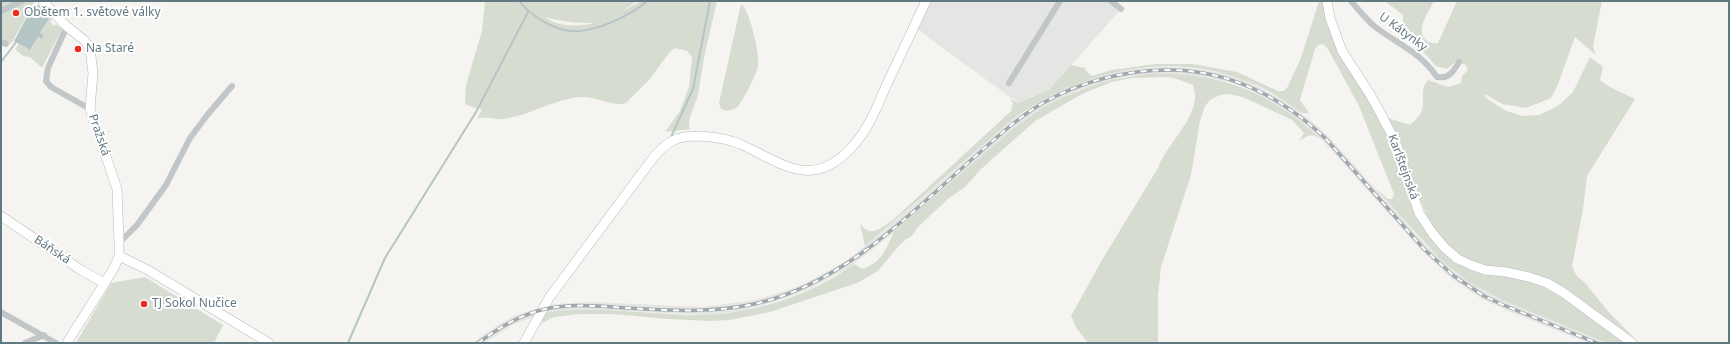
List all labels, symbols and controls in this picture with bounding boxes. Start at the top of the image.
place label: Obětem 1. světové války [24,6,161,20]
marker: Obětem 1. světové války [11,8,21,18]
street label: U Kátynky [1376,10,1430,54]
place label: Na Staré [86,42,134,56]
marker: Na Staré [73,44,83,54]
street label: Pražská [85,112,113,158]
street label: Karlštejnská [1385,132,1421,202]
street label: Báňská [31,233,73,267]
place label: TJ Sokol Nučice [152,297,237,311]
marker: TJ Sokol Nučice [139,299,149,309]

